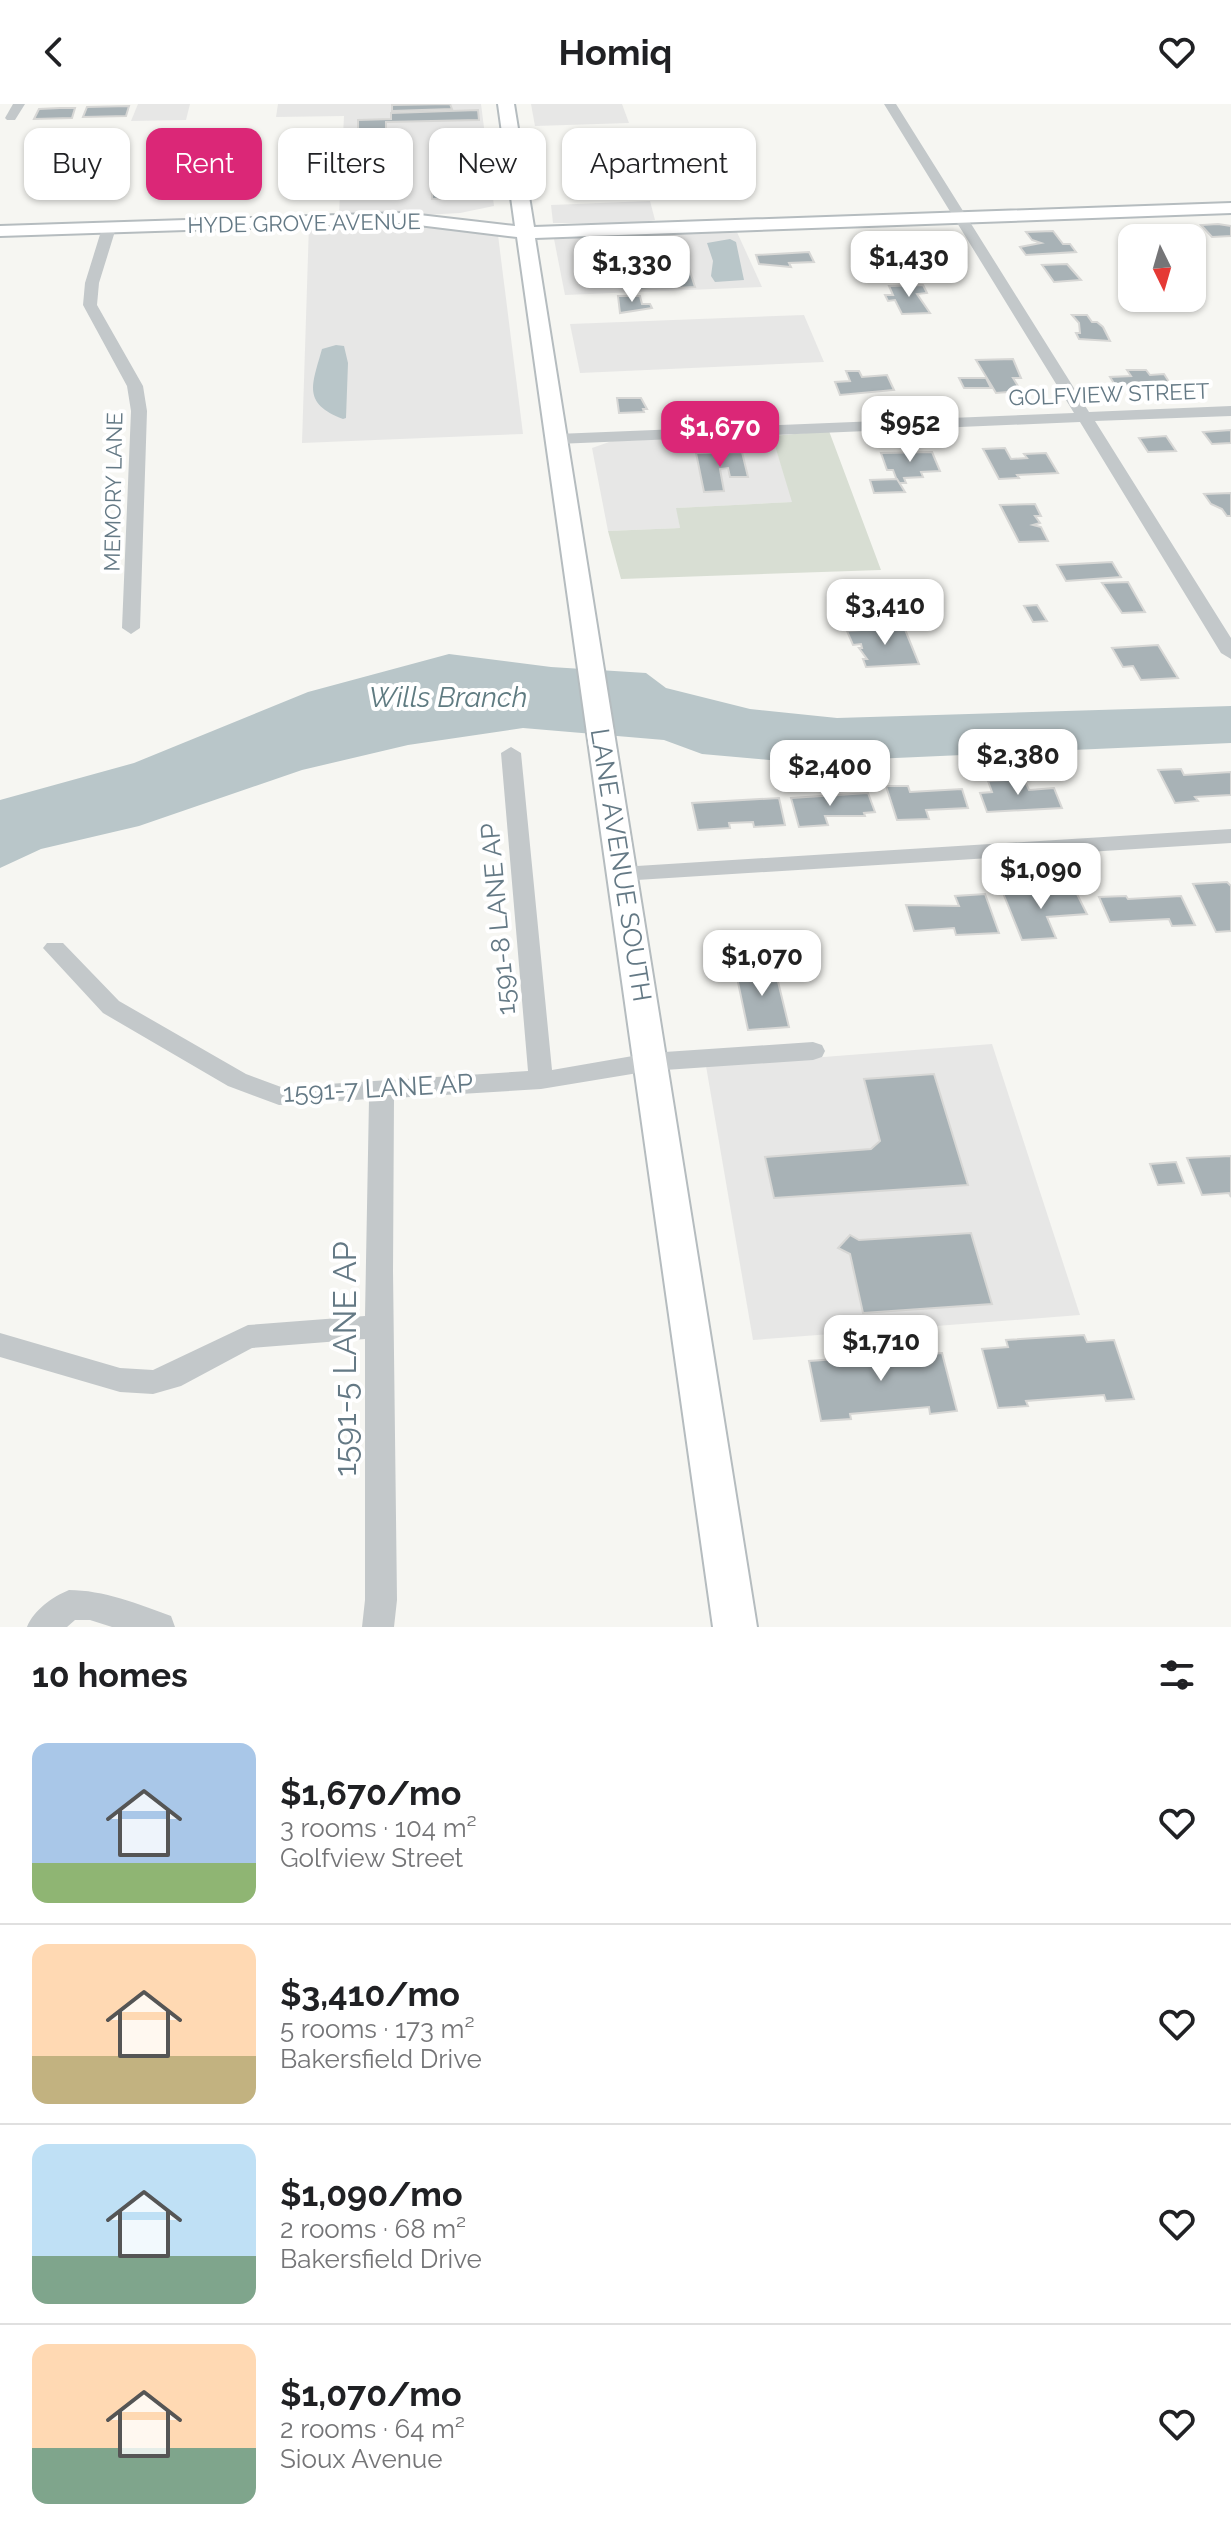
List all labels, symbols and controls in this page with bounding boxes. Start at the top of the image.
icon: back [32,30,76,74]
icon: heart [1155,30,1199,74]
text: Homiq [559,31,672,73]
chip: Buy [24,128,130,200]
chip: Rent [146,128,262,200]
chip: Filters [278,128,413,200]
chip: New [429,128,546,200]
chip: Apartment [562,128,756,200]
street label: HYDE GROVE AVENUE [187,208,421,238]
north arrow [1118,224,1206,312]
map controls [1118,224,1206,312]
pin: $1,430 [844,231,974,299]
pin: $1,330 [567,236,697,304]
text: $1,430 [869,242,949,272]
text: $1,330 [592,247,672,277]
street label: GOLFVIEW STREET [1008,377,1210,411]
pin: $952 [863,396,957,464]
pin: $1,670 [655,401,785,469]
text: $952 [880,407,940,437]
street label: MEMORY LANE [99,412,127,572]
text: $1,670 [679,412,761,442]
pin: $3,410 [820,579,950,647]
text: $3,410 [845,590,925,620]
water label: Wills Branch [369,681,527,714]
street label: LANE AVENUE SOUTH [585,726,657,1004]
pin: $2,380 [953,729,1083,797]
pin: $2,400 [765,740,895,808]
text: $2,380 [976,740,1060,770]
text: $2,400 [788,751,872,781]
street label: 1591-8 LANE AP [475,822,521,1016]
pin: $1,090 [976,843,1106,911]
text: $1,090 [1000,854,1082,884]
pin: $1,070 [697,930,827,998]
text: $1,070 [721,941,803,971]
street label: 1591-7 LANE AP [282,1068,474,1108]
street label: 1591-5 LANE AP [326,1241,363,1477]
pin: $1,710 [816,1315,946,1383]
text: $1,710 [842,1326,920,1356]
icon: filters [1155,1653,1199,1697]
text: 10 homes [32,1655,188,1695]
text: $1,670/mo [280,1773,461,1813]
icon: home [96,1775,192,1871]
icon: heart [1155,1801,1199,1845]
text: 3 rooms · 104 m² [280,1813,477,1843]
text: Golfview Street [280,1843,463,1873]
text: $3,410/mo [280,1974,460,2014]
icon: home [96,1976,192,2072]
icon: heart [1155,2002,1199,2046]
text: 5 rooms · 173 m² [280,2014,474,2044]
text: Bakersfield Drive [280,2044,482,2074]
text: $1,090/mo [280,2174,463,2214]
icon: home [96,2176,192,2272]
icon: heart [1155,2202,1199,2246]
text: 2 rooms · 68 m² [280,2214,466,2244]
text: Bakersfield Drive [280,2244,482,2274]
text: $1,070/mo [280,2374,462,2414]
icon: home [96,2376,192,2472]
icon: heart [1155,2402,1199,2446]
text: 2 rooms · 64 m² [280,2414,465,2444]
text: Sioux Avenue [280,2444,443,2474]

